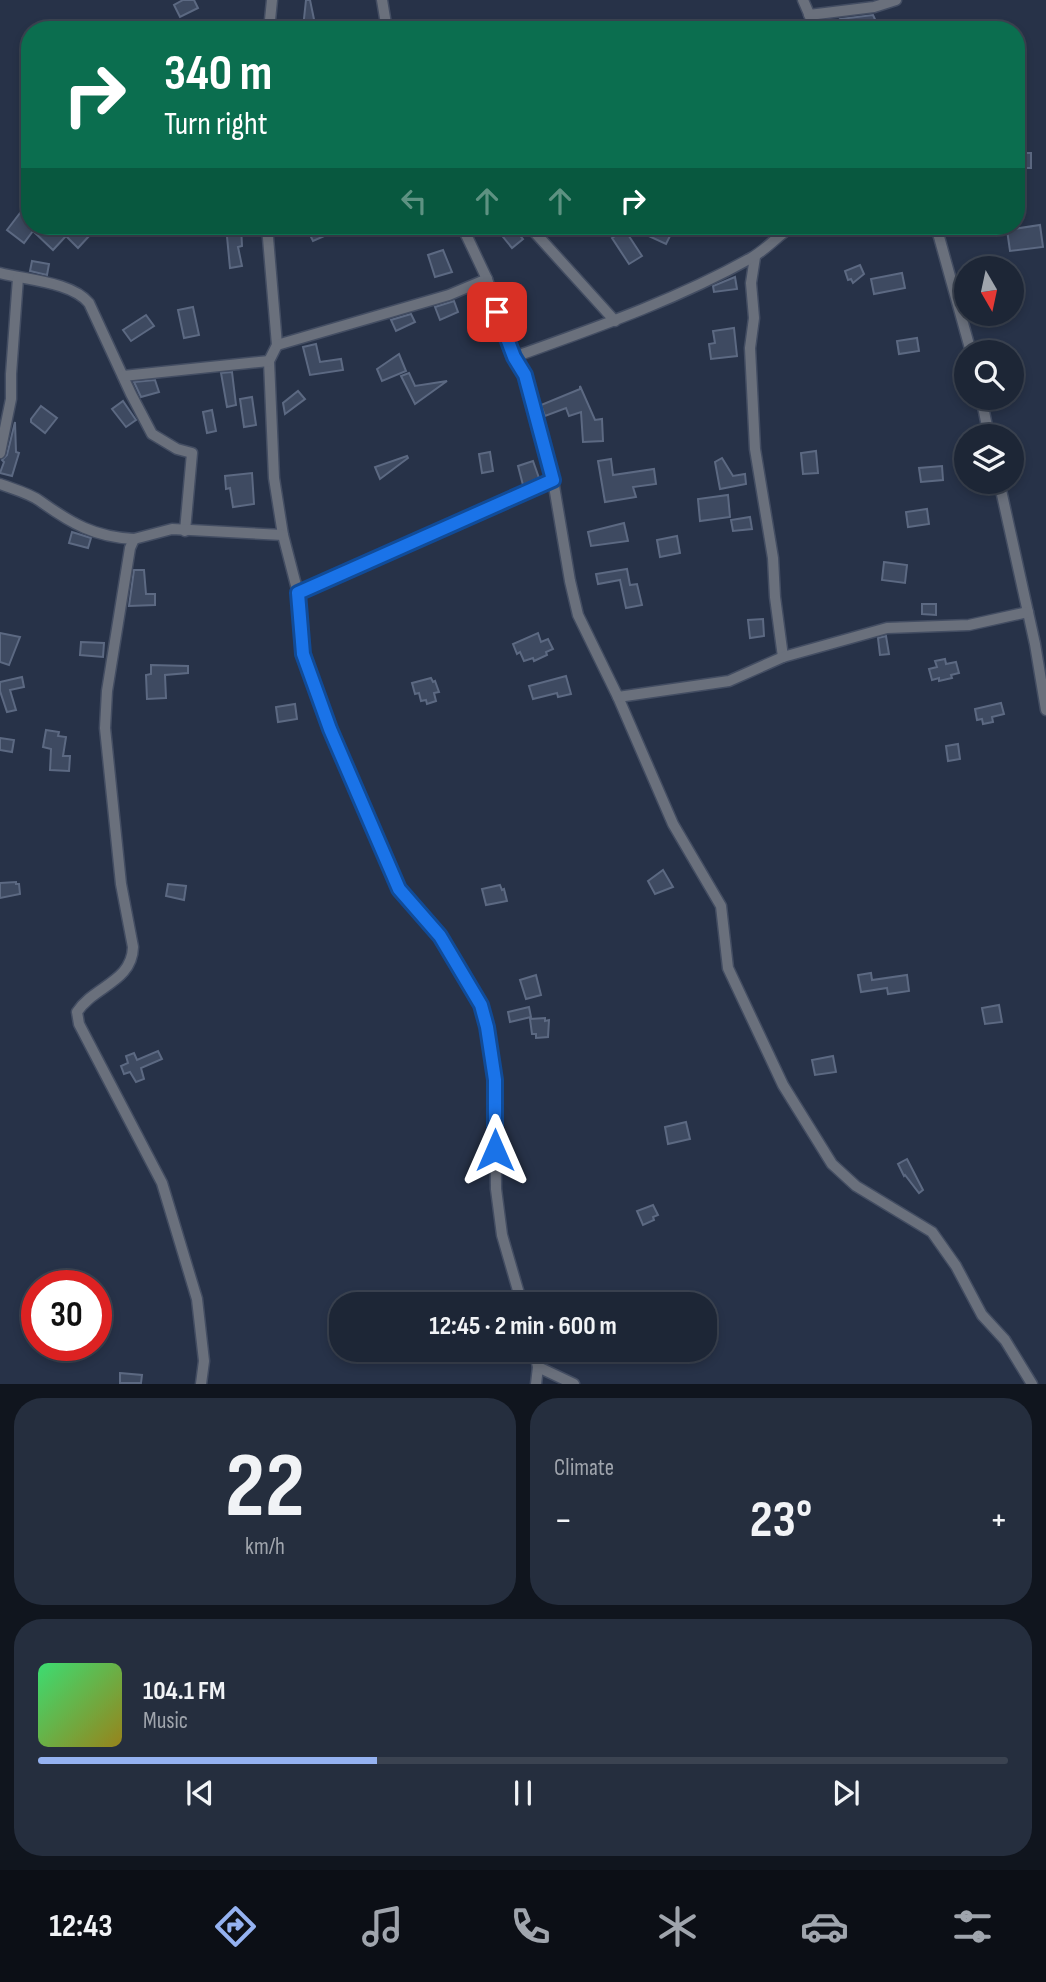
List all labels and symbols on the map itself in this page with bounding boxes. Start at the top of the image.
north arrow [954,256,1024,326]
pin [467,282,527,342]
position arrow [458,1113,532,1187]
speed limit sign: 30 [21,1270,112,1361]

